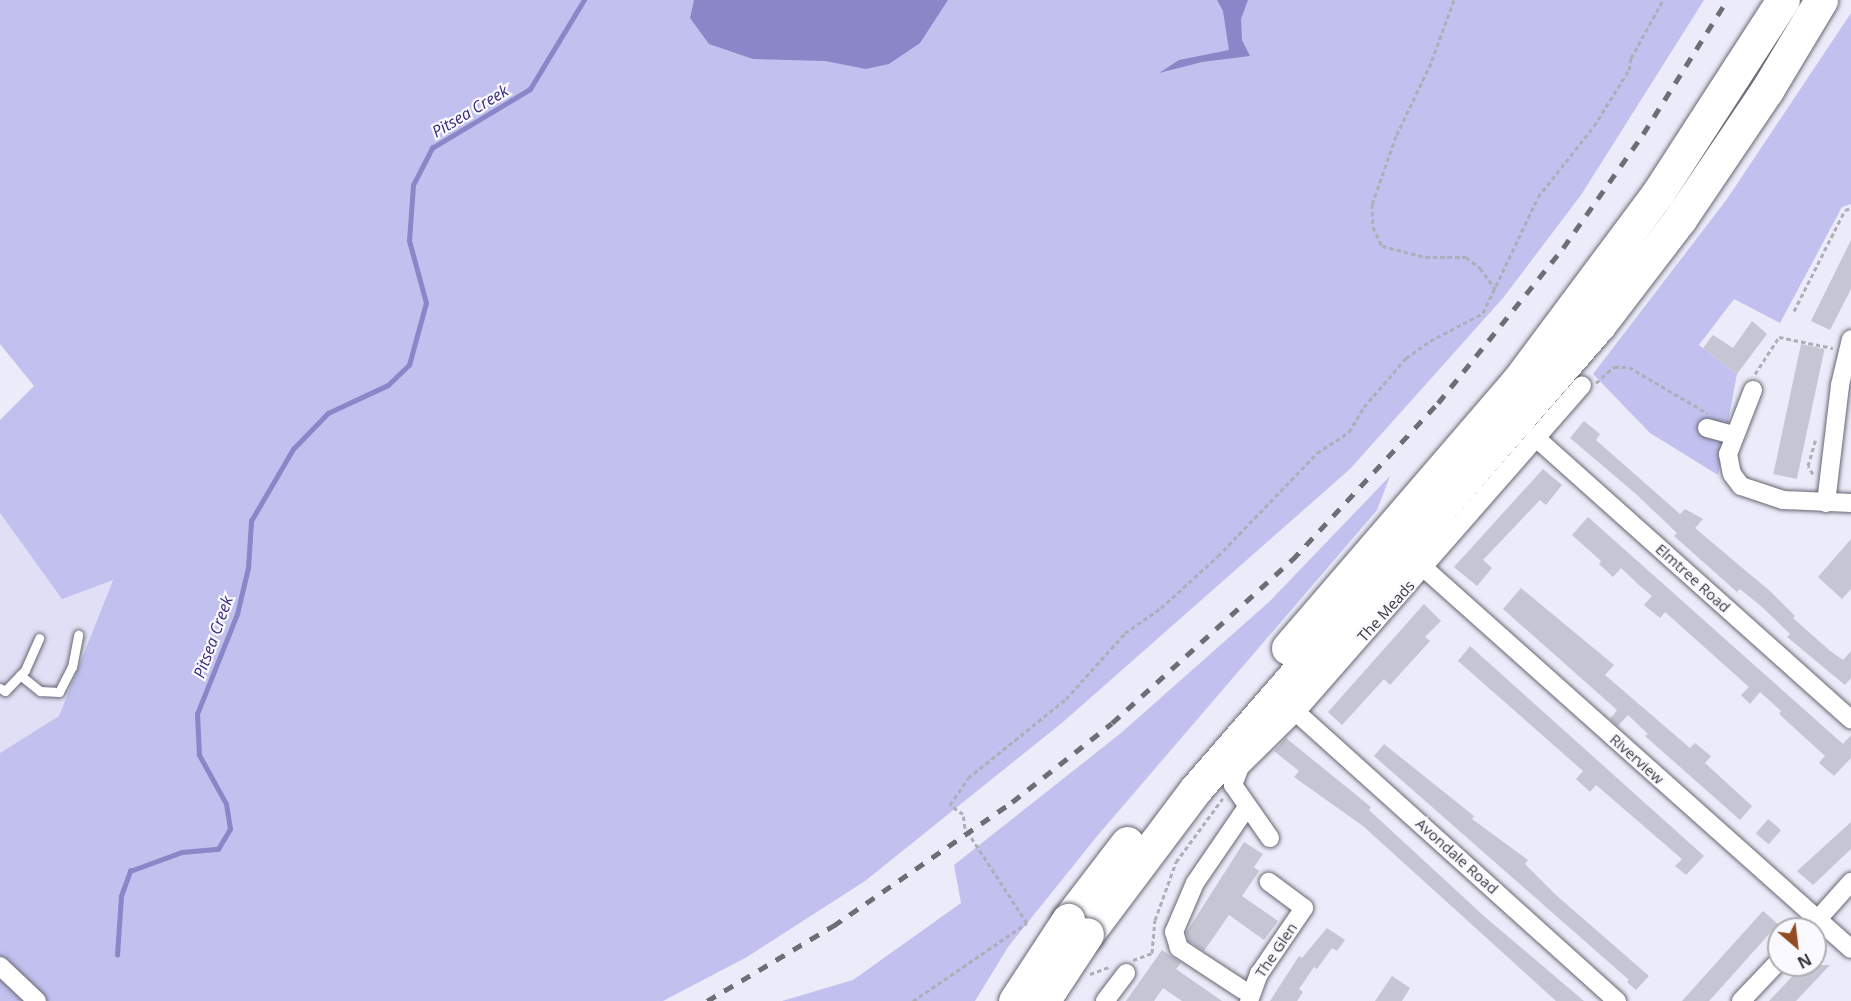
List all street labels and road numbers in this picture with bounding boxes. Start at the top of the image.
street label: Elmtree Road [1652,540,1734,616]
street label: The Meads [1354,577,1418,645]
street label: Riverview [1606,730,1668,788]
street label: Avondale Road [1412,814,1502,898]
street label: The Glen [1251,919,1301,981]

